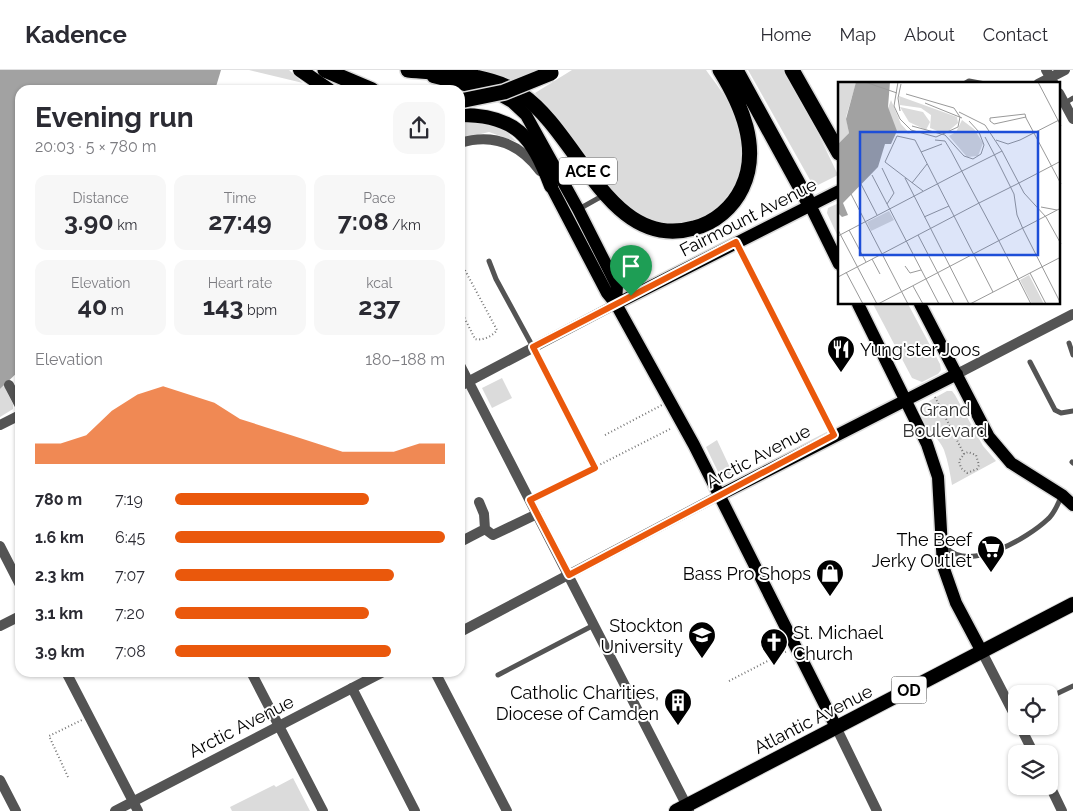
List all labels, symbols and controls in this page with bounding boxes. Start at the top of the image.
text: Kadence [25,20,127,49]
text: Home [760,24,811,45]
text: Map [839,24,876,45]
text: About [904,24,955,45]
text: Contact [983,24,1048,45]
inset map [838,82,1060,305]
text: Evening run [35,101,194,134]
button: share [393,102,445,154]
text: 20:03 · 5 × 780 m [35,137,156,156]
road number: ACE C [559,158,617,184]
street label: Fairmount Avenue [676,173,820,261]
text: Distance [73,190,129,206]
text: Time [224,190,256,206]
text: Pace [363,190,395,206]
text: 3.90 [64,206,114,236]
text: 27:49 [208,206,272,236]
text: 7:08 [338,206,388,236]
text: km [114,217,137,233]
text: /km [388,217,421,233]
pin [610,245,652,296]
icon: arrive [617,252,645,280]
text: Elevation [71,275,130,291]
text: Heart rate [208,275,272,291]
text: kcal [366,275,392,291]
text: 40 [78,291,107,321]
text: 143 [203,291,243,321]
text: 237 [358,291,400,321]
text: m [107,302,124,318]
text: bpm [243,302,277,318]
restaurant icon: Yung'ster Joos [826,334,856,373]
place label: Yung'ster Joos [860,339,980,360]
text: Elevation [35,350,103,369]
text: 180–188 m [365,350,445,369]
park label: Grand Boulevard [902,399,988,441]
street label: Arctic Avenue [702,420,814,492]
text: 780 m [35,490,82,509]
text: 7:19 [115,490,143,509]
text: 1.6 km [35,528,84,547]
text: 6:45 [115,528,145,547]
place label: The Beef Jerky Outlet [872,529,973,571]
supermarket icon: The Beef Jerky Outlet [976,534,1006,573]
shop icon: Bass Pro Shops [815,558,845,597]
place label: Bass Pro Shops [683,563,811,584]
text: 2.3 km [35,566,84,585]
text: 7:07 [115,566,145,585]
text: 3.1 km [35,604,83,623]
text: 7:20 [115,604,145,623]
place label: Stockton University [601,615,683,657]
school or university icon: Stockton University [687,620,717,659]
place label: St. Michael Church [793,622,883,664]
church icon: St. Michael Church [759,627,789,666]
text: 3.9 km [35,642,85,661]
text: 7:08 [115,642,146,661]
road number: OD [892,676,926,704]
street label: Atlantic Avenue [750,680,876,758]
place label: Catholic Charities, Diocese of Camden [496,682,659,724]
map controls [1008,685,1058,795]
button: locate [1008,685,1058,735]
building icon: Catholic Charities, Diocese of Camden [663,687,693,726]
street label: Arctic Avenue [185,690,297,761]
button: layers [1008,745,1058,795]

